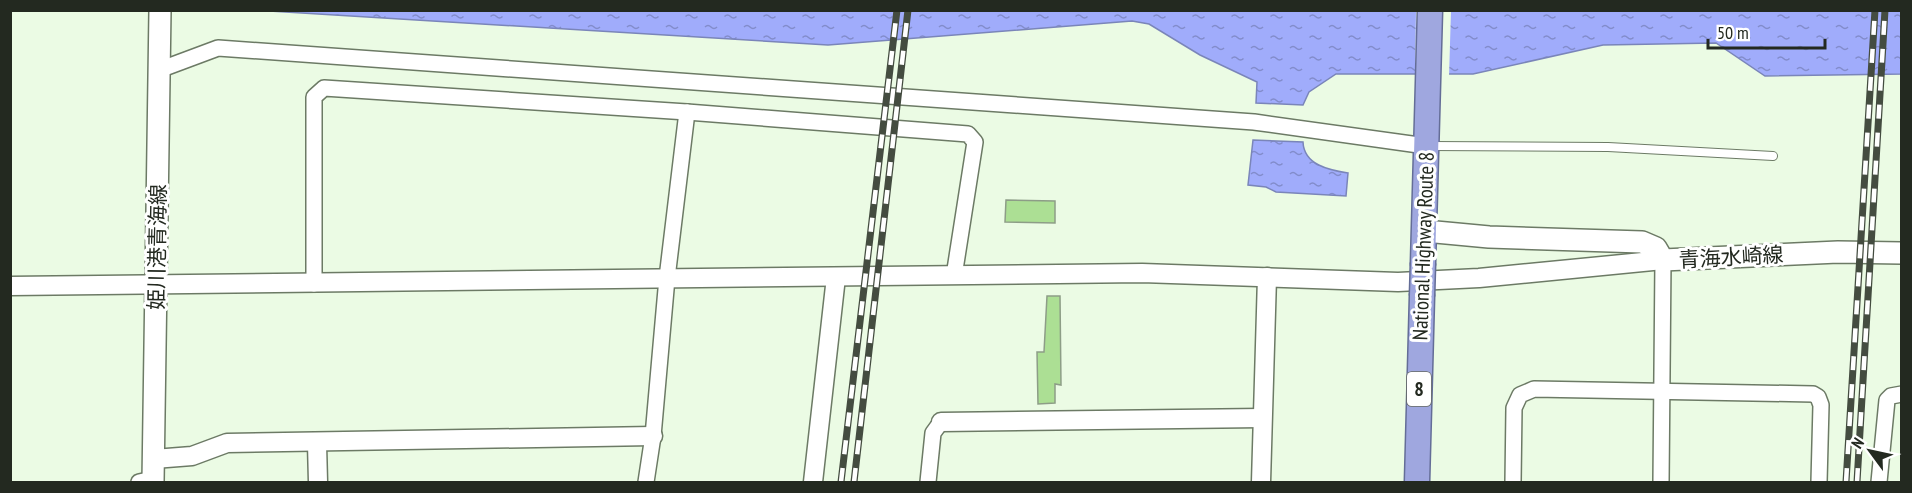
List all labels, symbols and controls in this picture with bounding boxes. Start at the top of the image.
scale bar [1708,12,1825,50]
text: 50 m [1717,21,1749,44]
street label: National Highway Route 8 [1406,151,1440,341]
street label: 姫川港青海線 [142,184,172,310]
street label: 青海水崎線 [1678,241,1784,273]
road number: 8 [1407,372,1431,406]
north arrow [1840,421,1900,481]
text: N [1847,434,1868,452]

